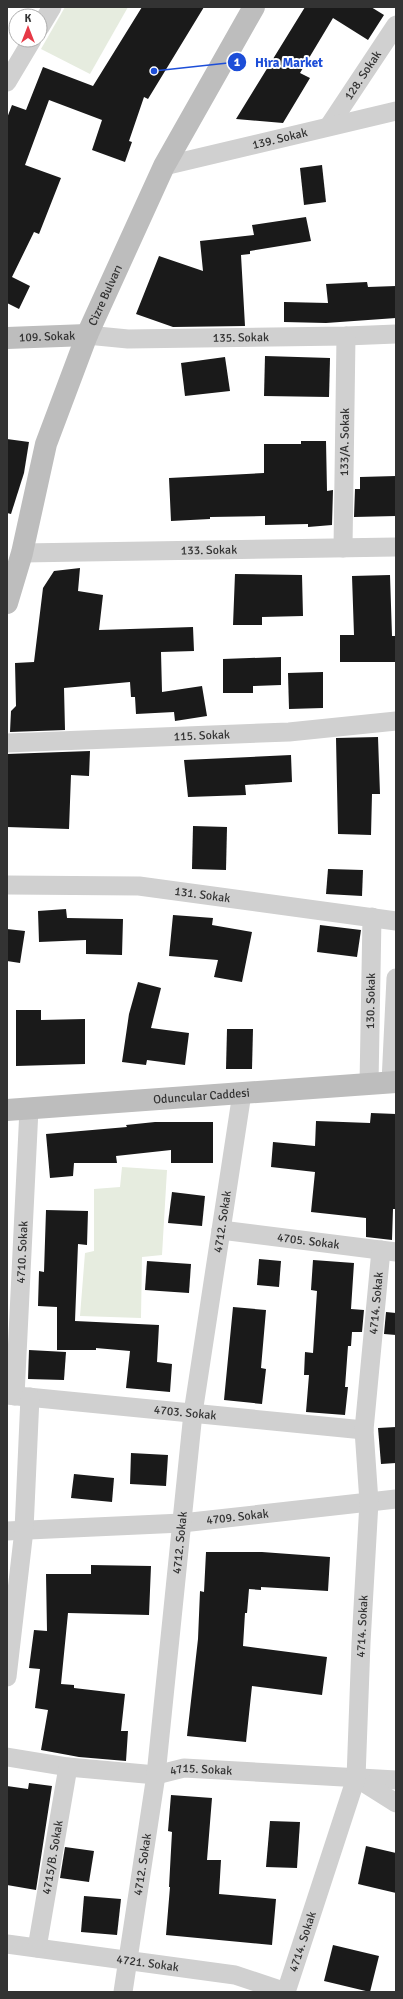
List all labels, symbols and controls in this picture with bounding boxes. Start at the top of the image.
north arrow [8,8,48,48]
text: K [25,12,32,25]
street label: 128. Sokak [341,48,385,103]
callout: Hira Market [227,50,331,75]
text: 1 [234,55,241,70]
text: Hira Market [255,55,323,71]
street label: 139. Sokak [251,125,309,153]
street label: Cizre Bulvarı [85,263,126,328]
street label: 109. Sokak [19,328,75,346]
street label: 135. Sokak [213,330,269,346]
street label: 133/A. Sokak [337,408,353,476]
street label: 133. Sokak [181,543,237,558]
street label: 115. Sokak [173,727,230,744]
street label: 131. Sokak [173,884,231,906]
street label: 130. Sokak [363,973,379,1029]
street label: Oduncular Caddesi [153,1086,250,1107]
street label: 4712. Sokak [211,1190,235,1254]
street label: 4710. Sokak [13,1220,32,1284]
street label: 4705. Sokak [276,1230,340,1253]
street label: 4714. Sokak [366,1271,387,1335]
street label: 4703. Sokak [153,1402,217,1423]
street label: 4709. Sokak [205,1506,270,1528]
street label: 4712. Sokak [170,1511,191,1575]
street label: 4714. Sokak [353,1595,372,1658]
street label: 4715. Sokak [168,1761,233,1779]
street label: 4715/B. Sokak [39,1819,67,1896]
street label: 4712. Sokak [131,1832,155,1897]
street label: 4714. Sokak [286,1910,320,1974]
street label: 4721. Sokak [116,1952,180,1975]

